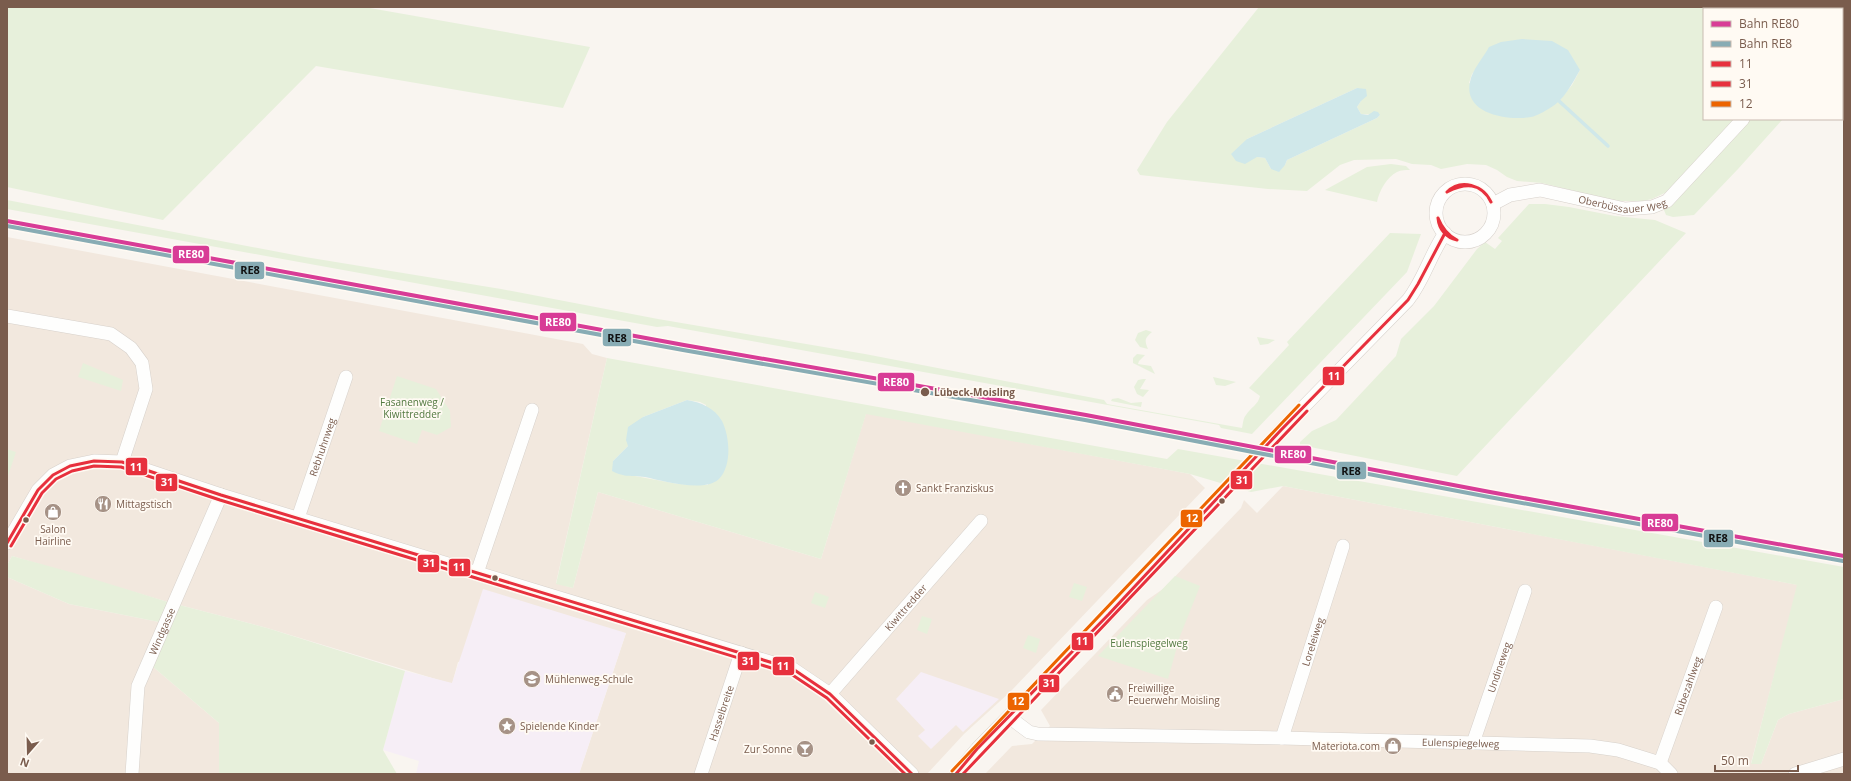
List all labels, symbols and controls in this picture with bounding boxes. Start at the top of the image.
legend [1703,8,1843,120]
text: Bahn RE80 [1739,15,1799,32]
text: Bahn RE8 [1739,35,1792,52]
text: 11 [1739,55,1753,72]
text: 31 [1739,75,1753,92]
text: 12 [1739,95,1753,112]
street label: Oberbüssauer Weg [1577,192,1669,216]
line badge: RE80 [172,245,210,264]
text: RE80 [178,246,204,261]
line badge: RE8 [234,261,265,280]
text: RE8 [240,262,260,277]
line badge: RE80 [539,312,577,332]
text: RE80 [545,314,571,329]
line badge: RE8 [602,328,632,347]
text: RE8 [607,330,627,345]
line badge: 11 [1322,366,1345,386]
text: 11 [1328,368,1340,383]
line badge: RE80 [877,372,915,392]
text: RE80 [883,374,909,389]
place label: Lübeck-Moisling [934,385,1015,399]
marker: Lübeck-Moisling [919,386,931,398]
park label: Fasanenweg / Kiwittredder [380,395,444,421]
street label: Rebhuhnweg [306,415,339,478]
line badge: RE80 [1274,445,1312,464]
text: RE80 [1280,446,1306,461]
line badge: 11 [125,457,148,476]
text: 11 [130,459,142,474]
line badge: RE8 [1336,461,1367,480]
text: RE8 [1341,463,1361,478]
line badge: 31 [1230,470,1253,490]
text: 31 [1236,472,1248,487]
line badge: 31 [155,473,178,492]
text: 31 [161,474,173,489]
church icon: Sankt Franziskus [893,478,913,498]
place label: Sankt Franziskus [916,481,994,495]
restaurant icon: Mittagstisch [93,494,113,514]
unlabelled marker [1217,496,1227,506]
place label: Mittagstisch [116,497,172,511]
shop icon: Salon Hairline [43,502,63,522]
line badge: 12 [1180,509,1203,528]
text: 12 [1186,510,1198,525]
line badge: RE80 [1641,513,1679,532]
unlabelled marker [21,515,31,525]
text: RE80 [1647,515,1673,530]
place label: Salon Hairline [35,522,72,548]
line badge: RE8 [1703,529,1734,548]
text: RE8 [1708,530,1728,545]
line badge: 31 [417,554,440,573]
text: 31 [423,555,435,570]
line badge: 11 [448,558,471,577]
text: 11 [453,559,465,574]
unlabelled marker [490,573,500,583]
street label: Kiwittredder [881,581,930,634]
street label: Windgasse [145,605,178,657]
street label: Loreleiweg [1298,615,1327,668]
line badge: 11 [1071,632,1094,651]
text: 11 [1076,633,1088,648]
park label: Eulenspiegelweg [1110,636,1188,650]
street label: Undineweg [1484,640,1514,694]
line badge: 31 [737,651,760,671]
text: 31 [742,653,754,668]
street label: Rübezahlweg [1671,654,1705,717]
line badge: 11 [772,656,795,676]
text: 11 [777,658,789,673]
school or university icon: Mühlenweg-Schule [522,669,542,689]
place label: Mühlenweg-Schule [545,672,634,686]
line badge: 31 [1038,674,1060,693]
text: 31 [1043,675,1055,690]
place label: Freiwillige Feuerwehr Moisling [1128,681,1220,707]
street label: Hasselbreite [705,683,737,743]
public building icon: Freiwillige Feuerwehr Moisling [1105,684,1125,704]
line badge: 12 [1007,692,1030,711]
text: 12 [1012,693,1024,708]
place icon: Spielende Kinder [497,716,517,736]
place label: Spielende Kinder [520,719,599,733]
north arrow [8,733,48,773]
street label: Eulenspiegelweg [1422,735,1500,751]
shop icon: Materiota.com [1383,736,1403,756]
unlabelled marker [867,737,877,747]
bar icon: Zur Sonne [795,739,815,759]
place label: Materiota.com [1312,739,1380,753]
place label: Zur Sonne [744,742,792,756]
scale bar [1715,747,1798,773]
text: 50 m [1721,752,1749,769]
text: N [18,754,31,771]

